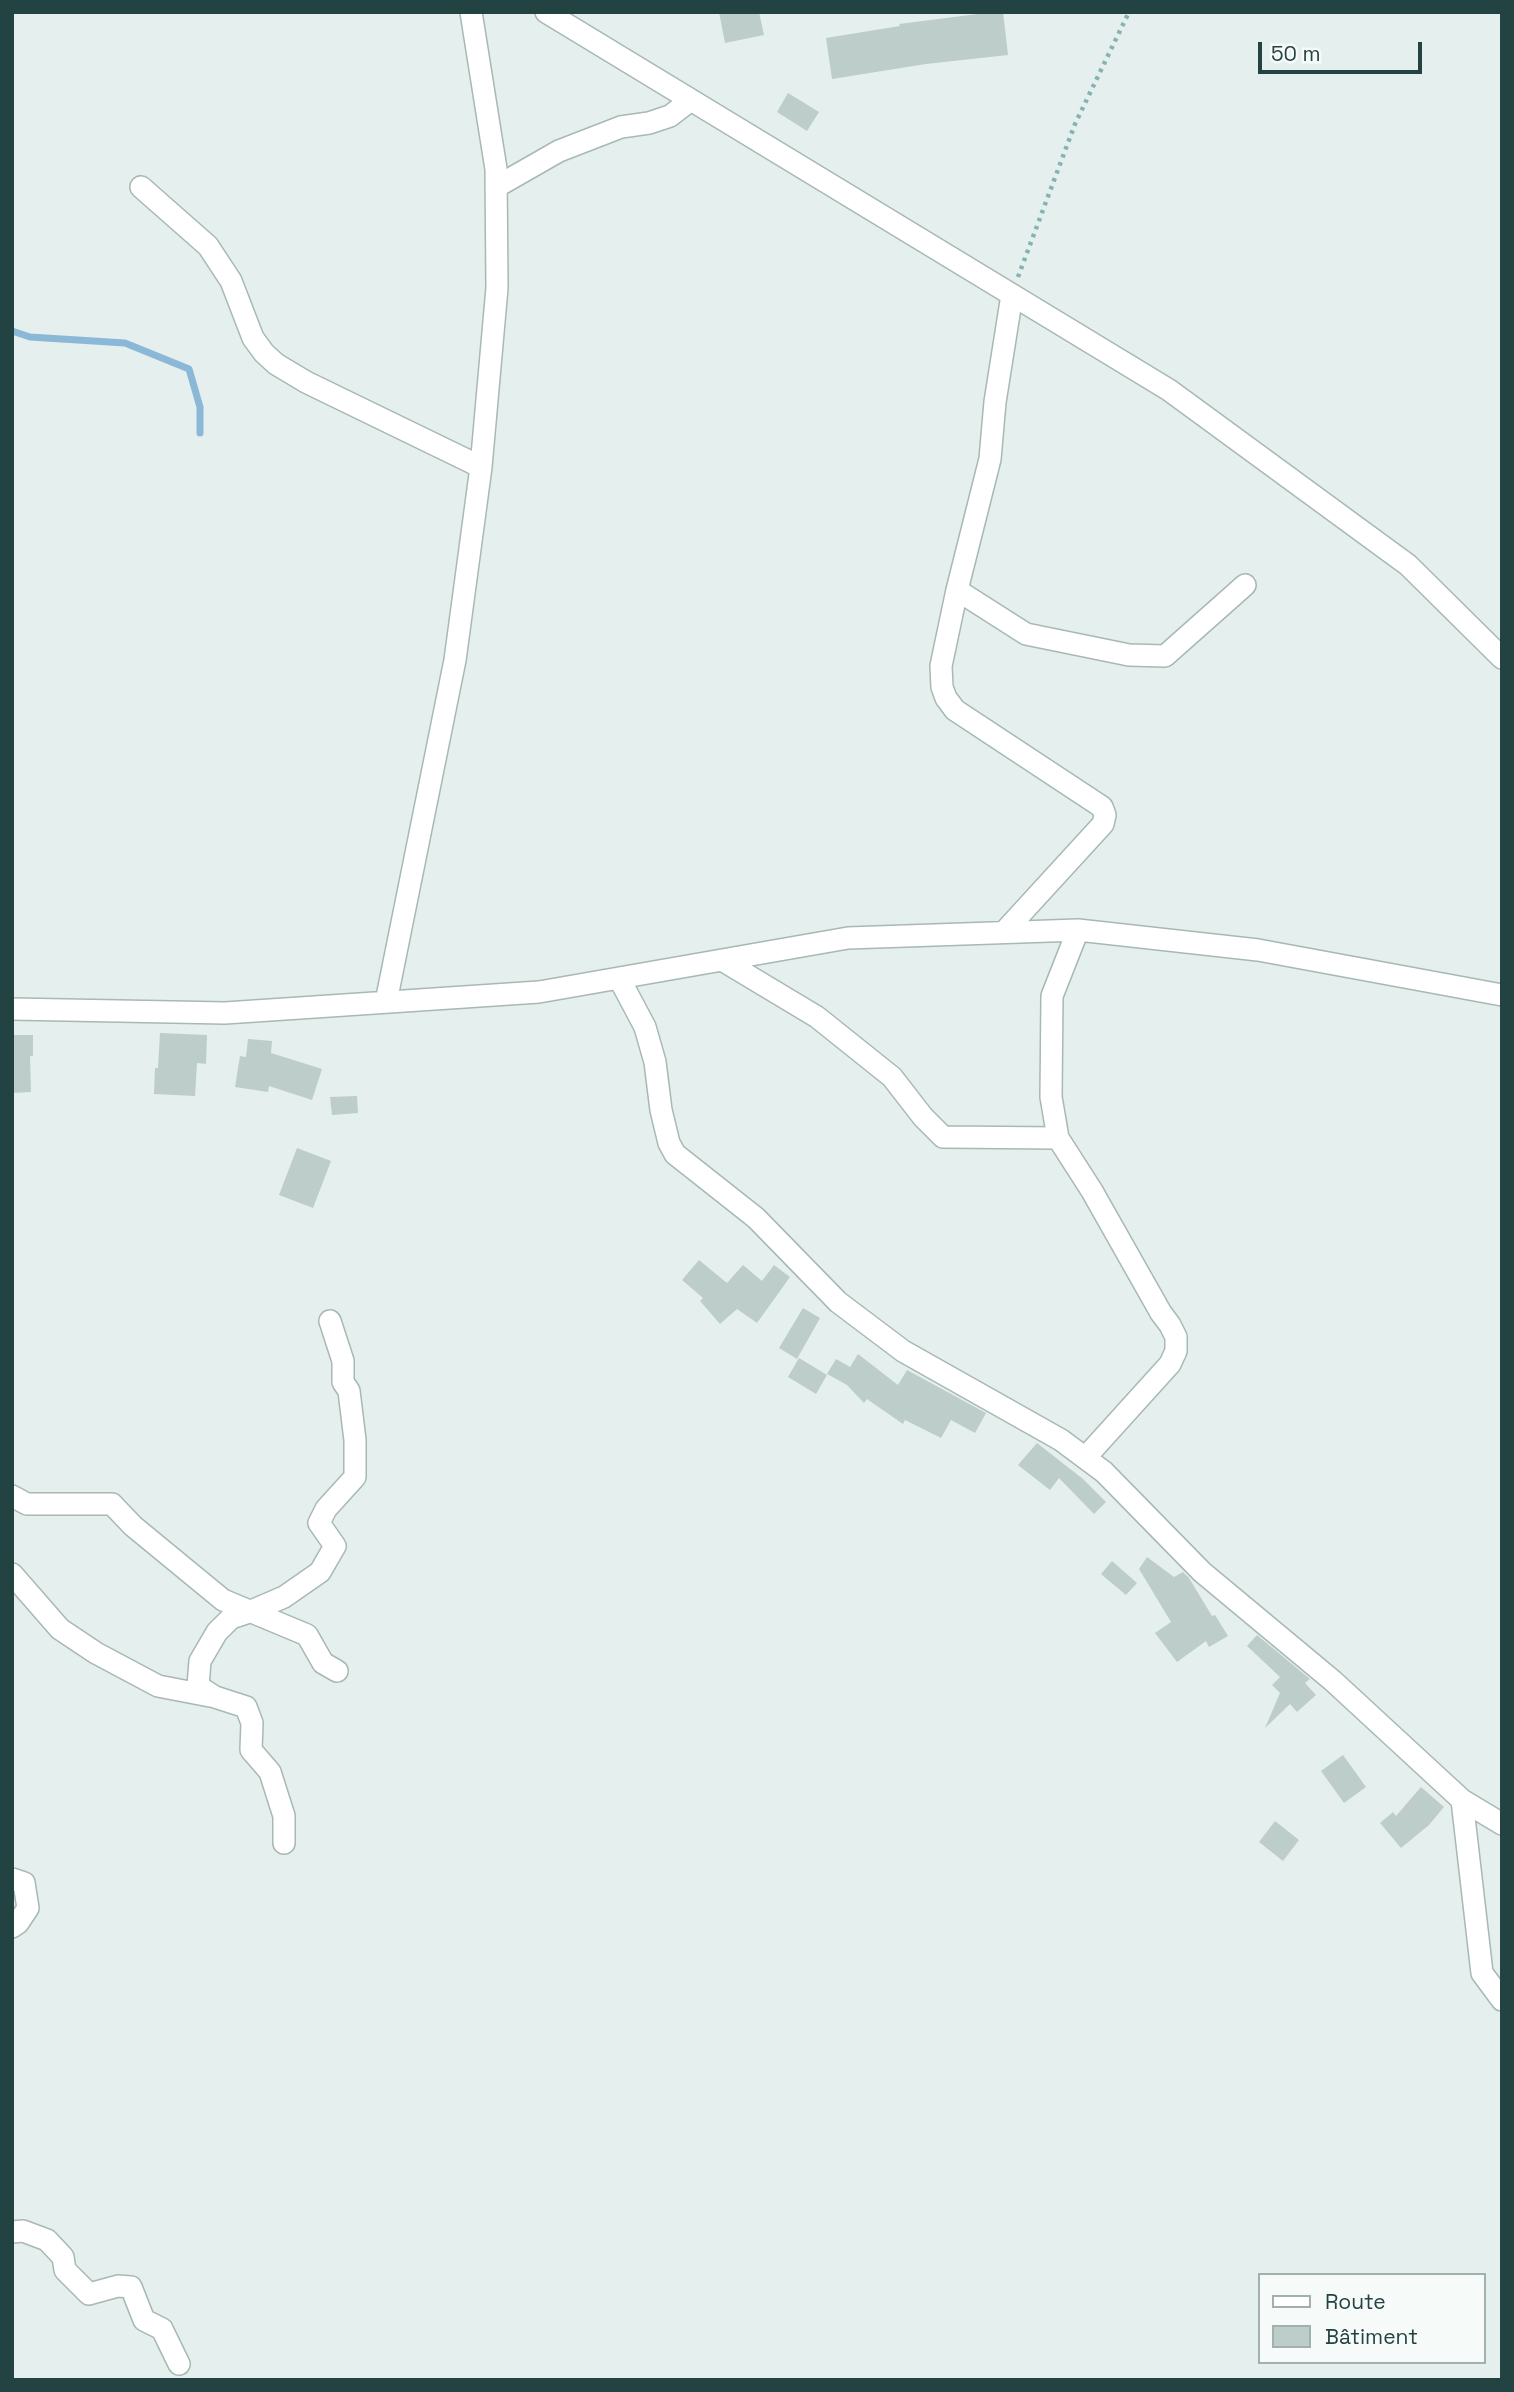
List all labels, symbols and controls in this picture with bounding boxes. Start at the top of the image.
scale bar [1262,28,1426,72]
text: 50 m [1271,40,1321,67]
legend [1258,2273,1486,2364]
text: Route [1325,2288,1386,2315]
text: Bâtiment [1325,2323,1418,2350]

